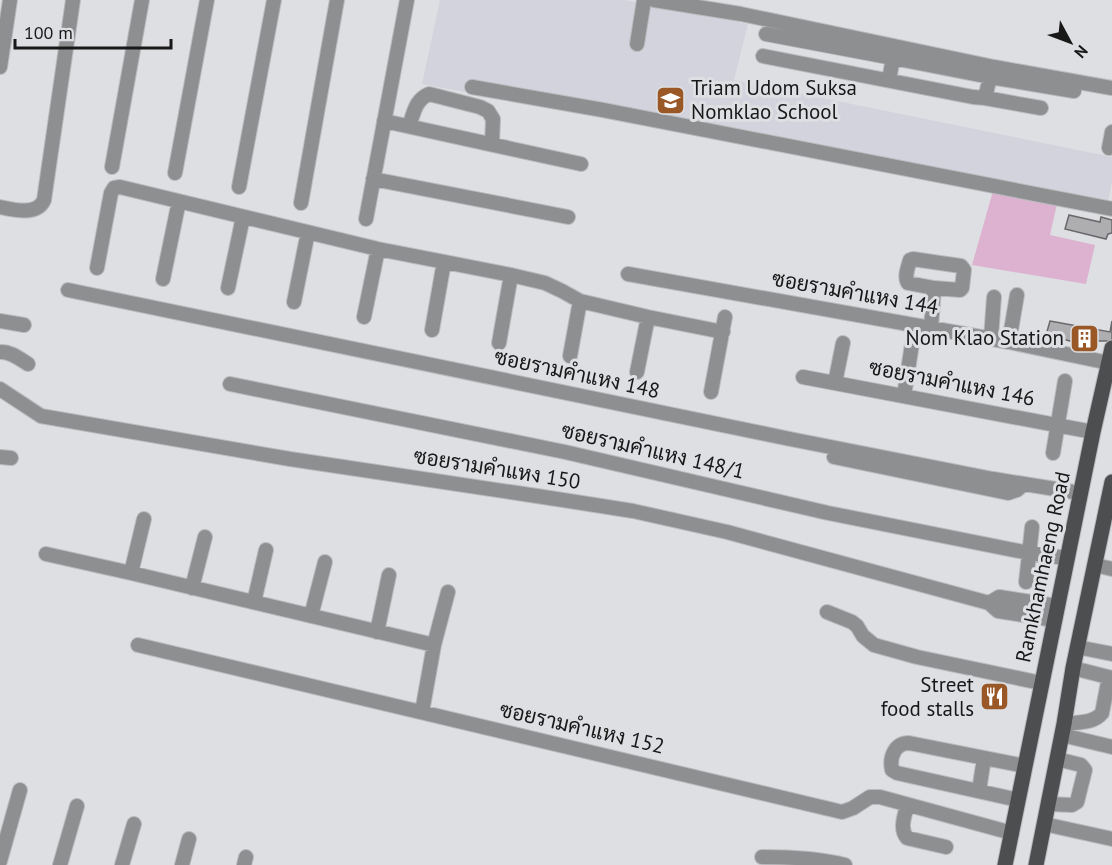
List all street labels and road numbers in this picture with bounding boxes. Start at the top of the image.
street label: ซอยรามคำแหง 144 [770,265,940,320]
street label: ซอยรามคำแหง 148 [492,343,662,404]
street label: ซอยรามคำแหง 146 [867,353,1037,412]
street label: ซอยรามคำแหง 148/1 [559,416,747,485]
street label: ซอยรามคำแหง 150 [412,442,582,495]
street label: Ramkhamhaeng Road [1009,469,1076,665]
street label: ซอยรามคำแหง 152 [497,695,667,760]

